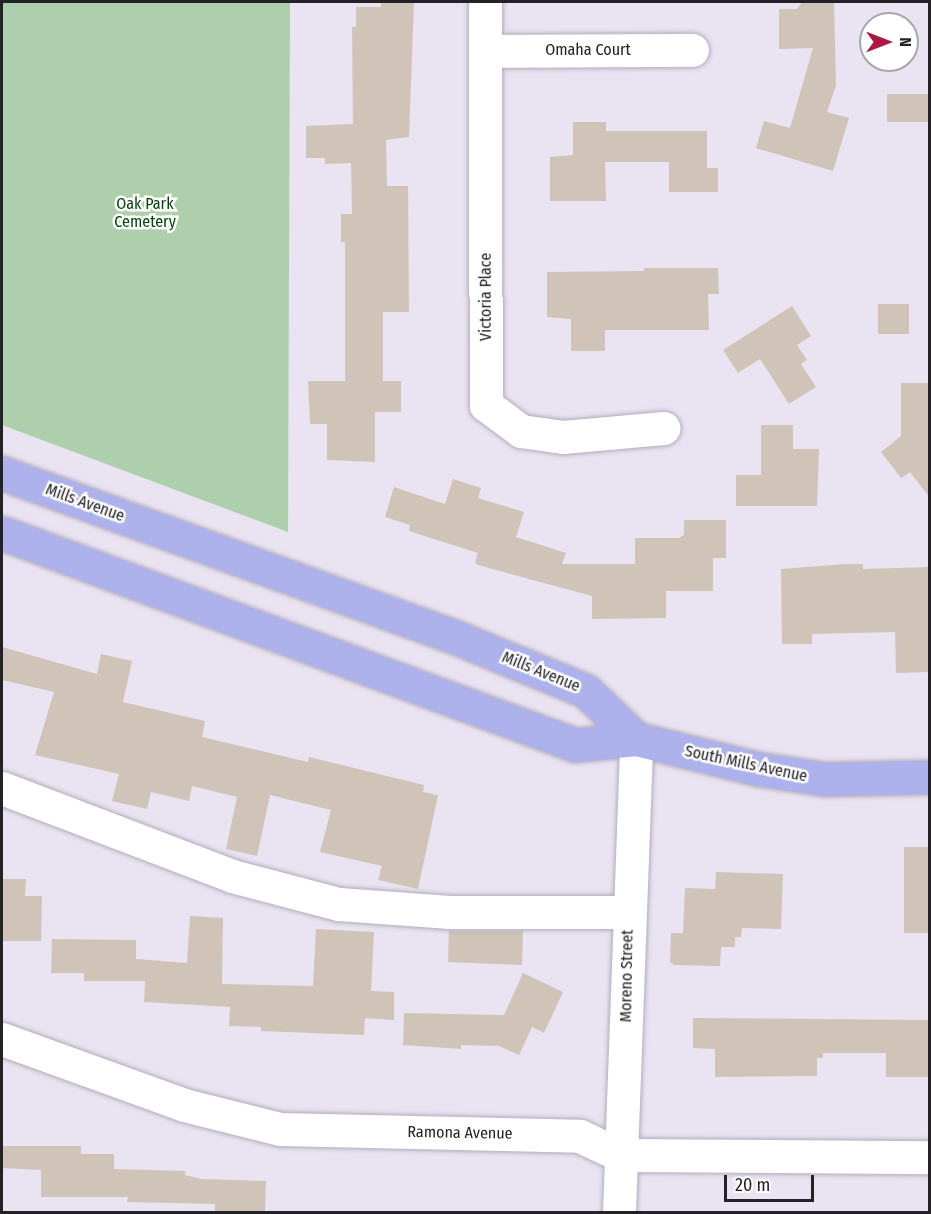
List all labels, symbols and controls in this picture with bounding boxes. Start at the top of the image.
north arrow [859,12,919,72]
text: N [896,37,915,47]
street label: Omaha Court [545,40,631,60]
park label: Oak Park Cemetery [114,194,176,232]
street label: Victoria Place [476,253,496,341]
street label: Mills Avenue [43,480,127,526]
street label: Mills Avenue [499,648,583,696]
street label: South Mills Avenue [683,742,809,786]
street label: Moreno Street [617,929,637,1023]
street label: Ramona Avenue [407,1122,513,1144]
scale bar [727,1163,817,1201]
text: 20 m [735,1174,770,1196]

